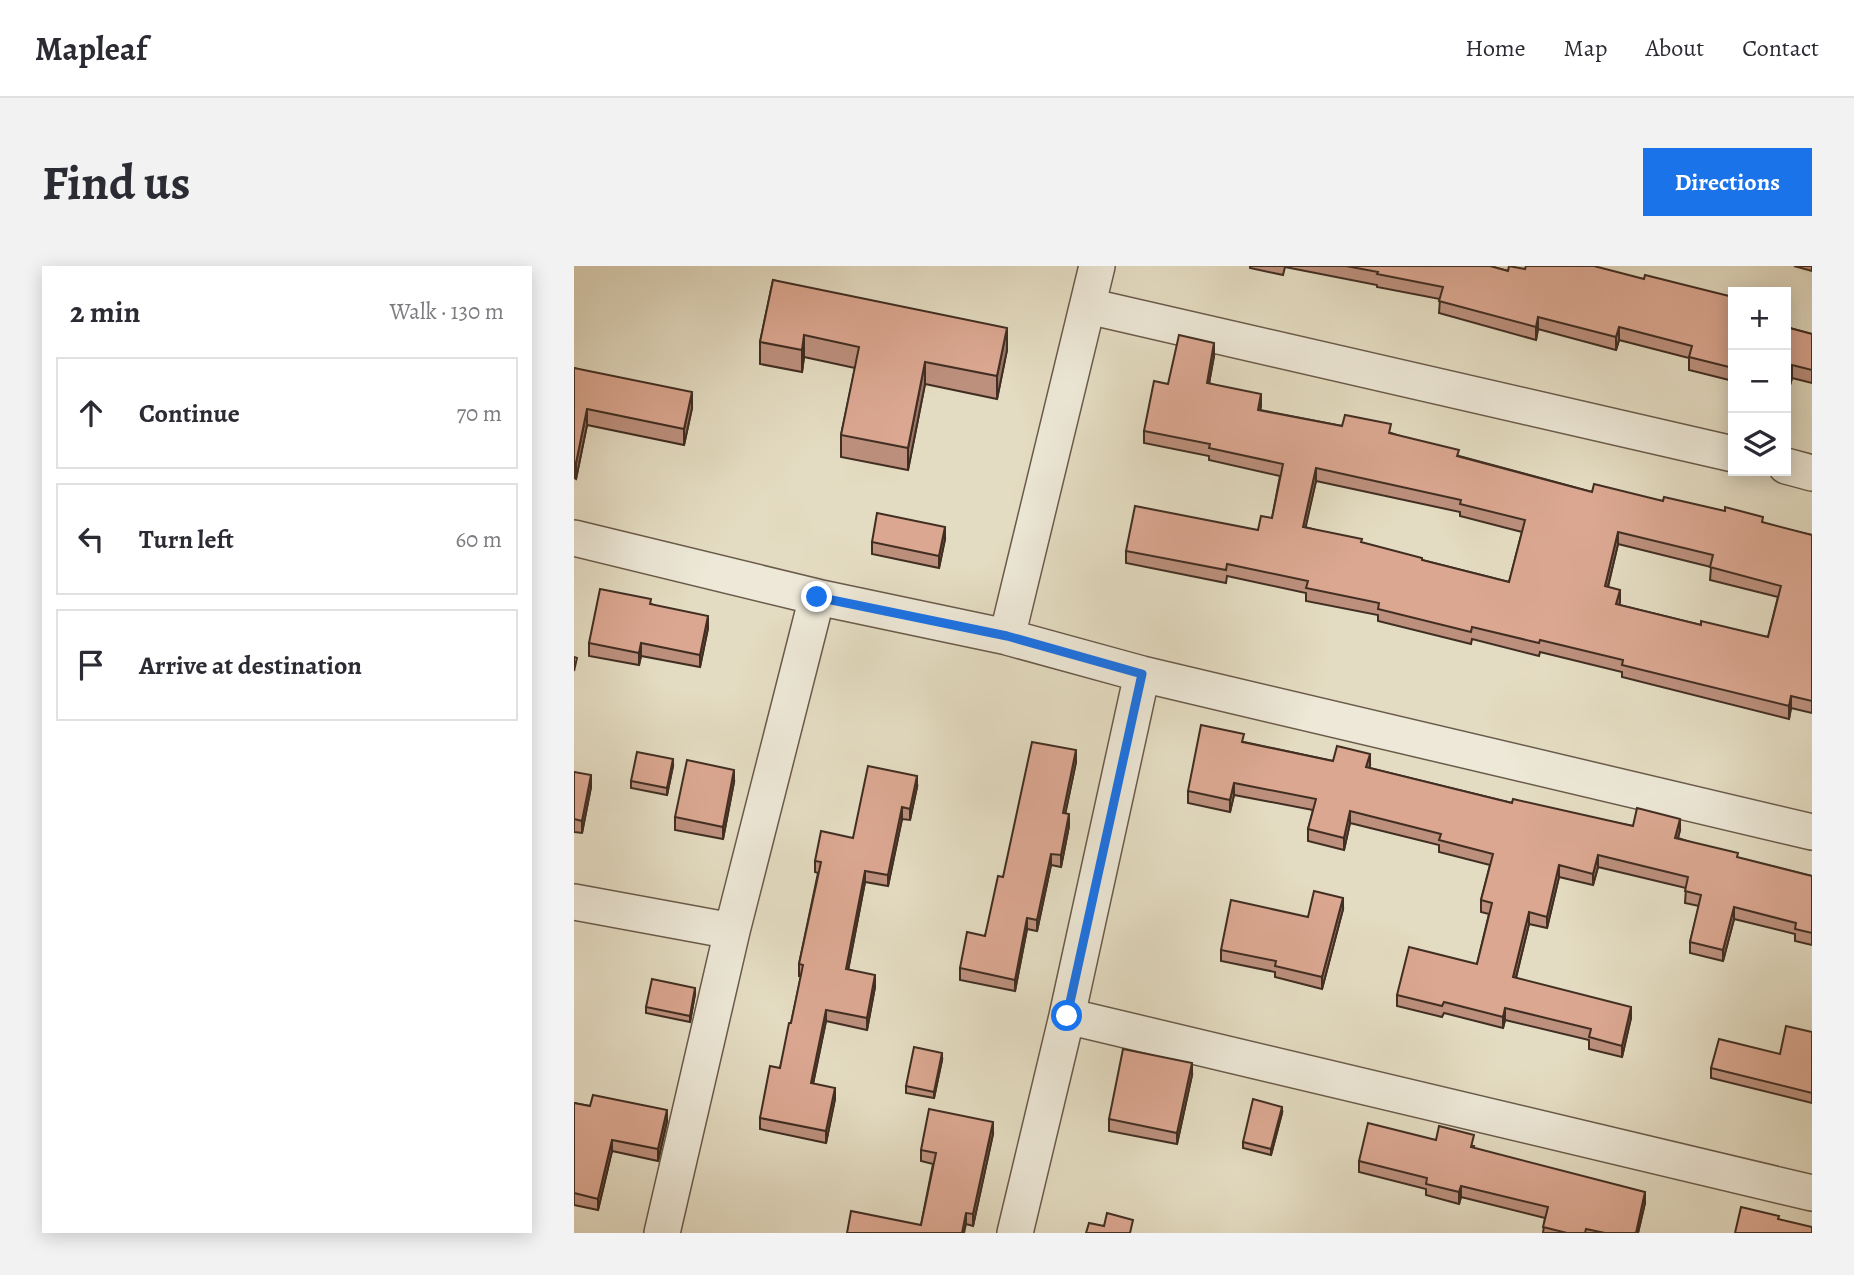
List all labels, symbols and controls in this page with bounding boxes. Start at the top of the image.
text: Mapleaf [35,26,147,71]
text: Home [1465,32,1526,64]
text: Map [1564,32,1608,64]
text: About [1646,32,1704,64]
text: Contact [1742,32,1819,64]
button: Directions [1643,148,1812,216]
text: Find us [42,149,190,216]
map controls [1728,287,1791,476]
button: + [1728,287,1791,350]
text: 2 min [70,292,140,332]
text: Walk · 130 m [390,296,504,327]
button: − [1728,350,1791,413]
icon: ahead [72,394,110,432]
text: Continue [139,396,240,431]
text: 70 m [456,398,502,429]
button: layers [1728,413,1791,476]
icon: left [72,520,110,558]
text: Turn left [139,522,234,557]
text: 60 m [455,524,502,555]
route end [801,581,832,612]
icon: arrive [72,646,110,684]
text: Arrive at destination [139,648,362,683]
route start [1051,1000,1082,1031]

